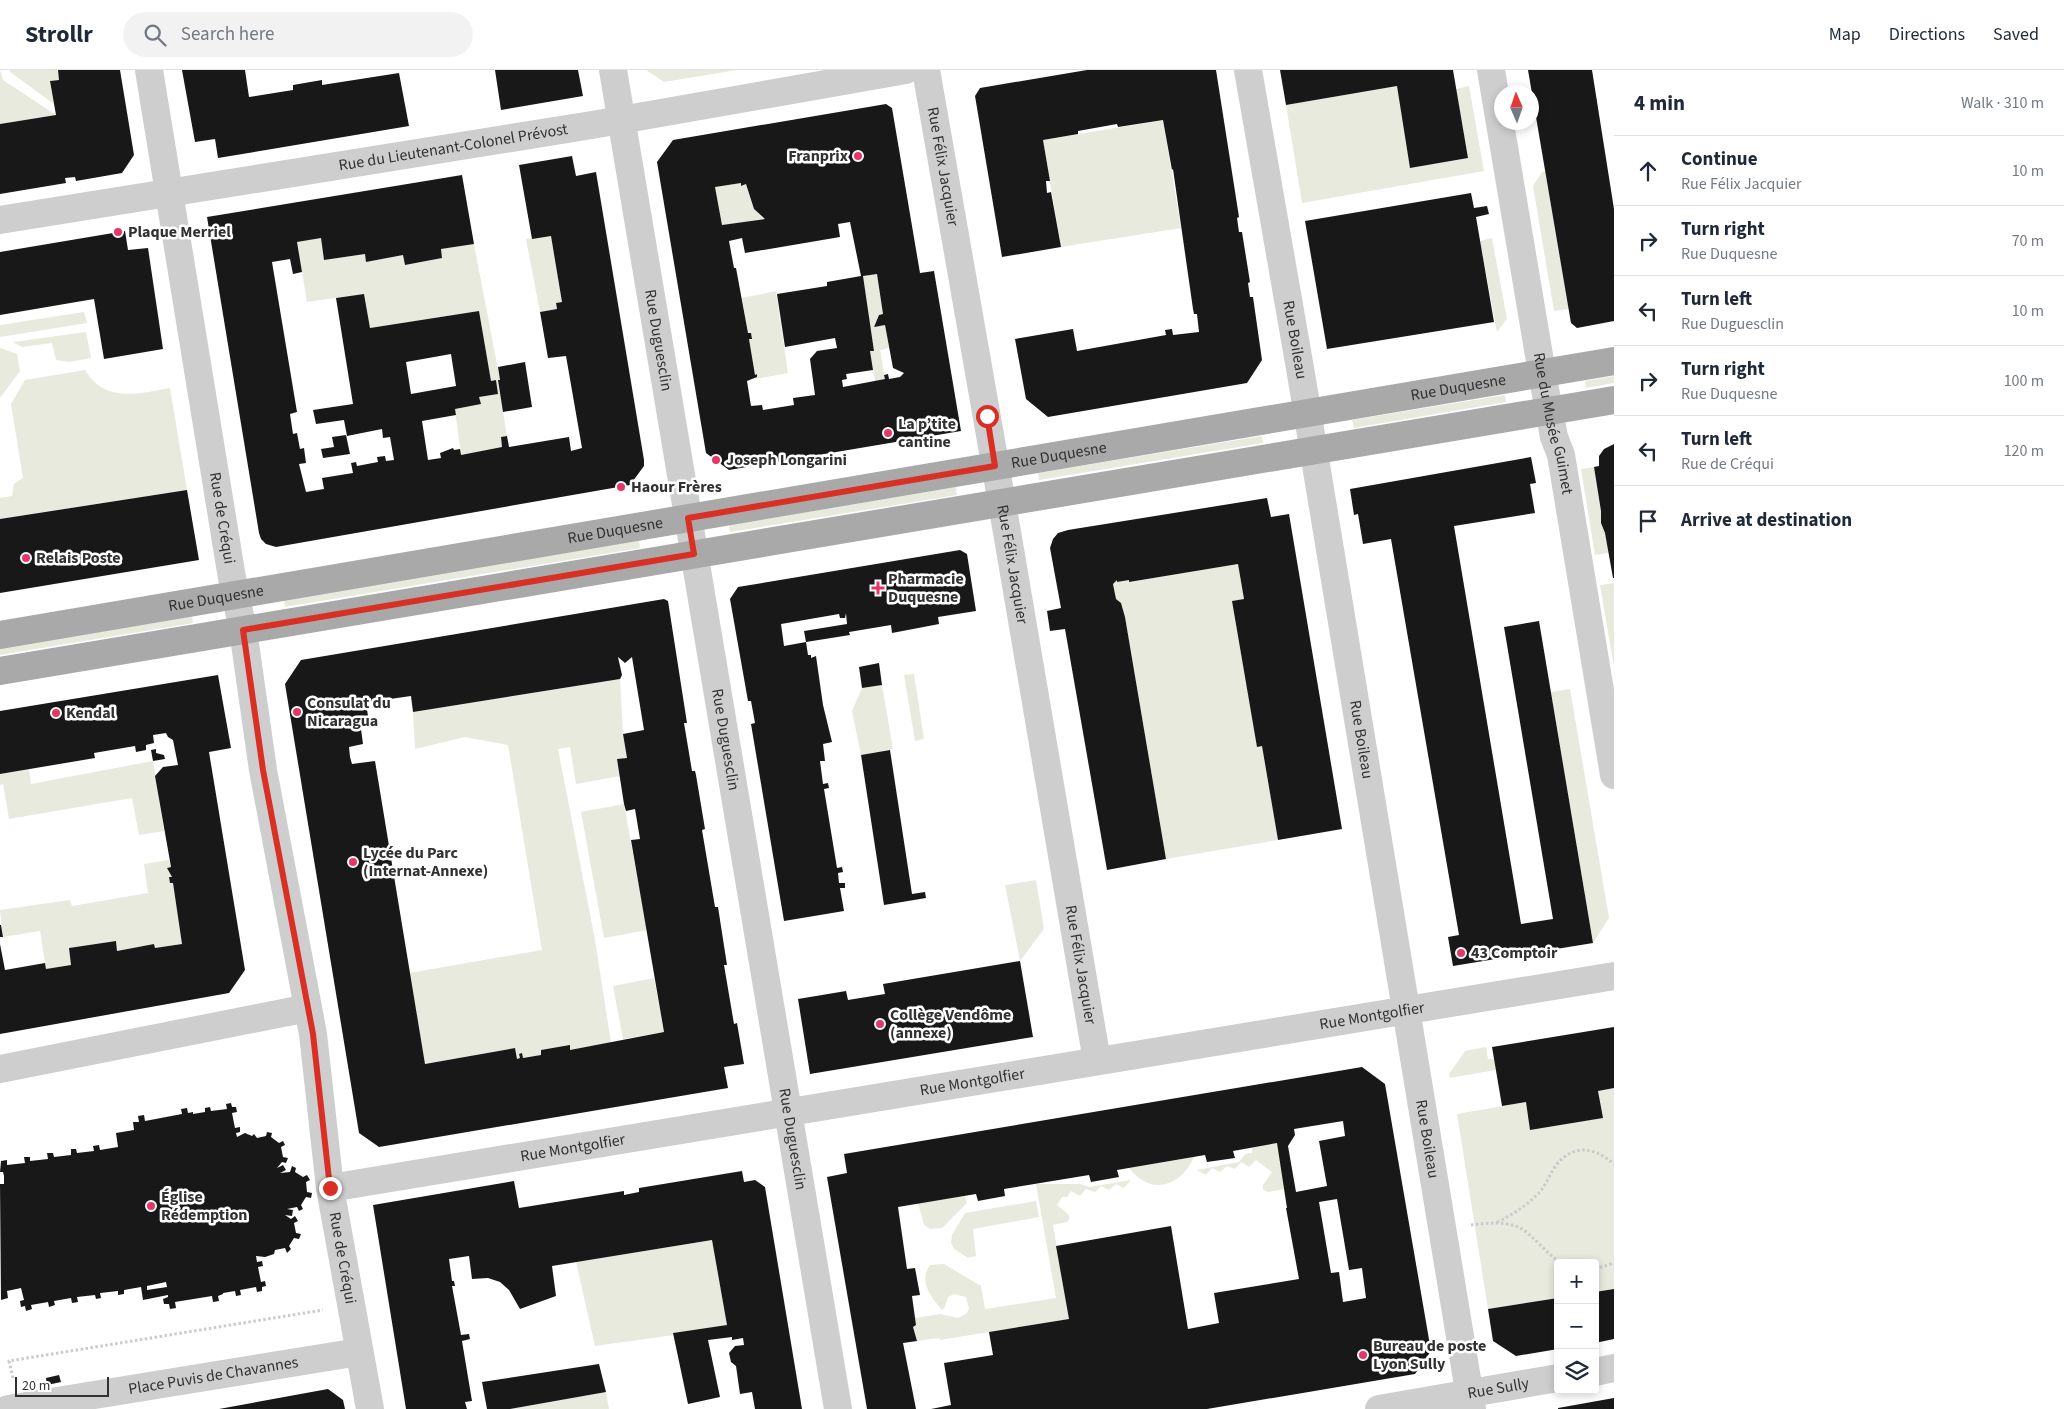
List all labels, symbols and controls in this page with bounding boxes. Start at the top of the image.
search box [123,12,473,57]
text: Strollr [25,17,93,52]
icon: search [141,21,169,49]
text: Search here [181,21,274,48]
text: Map [1829,22,1861,47]
text: Directions [1889,22,1965,47]
text: Saved [1993,22,2039,47]
north arrow [1494,85,1539,130]
text: 4 min [1634,88,1685,118]
text: Walk · 310 m [1961,92,2044,114]
street label: Rue Félix Jacquier [922,105,964,228]
street label: Rue du Lieutenant-Colonel Prévost [337,118,570,177]
place label: Franprix [788,145,848,167]
text: Continue [1681,146,1758,173]
marker: Franprix [852,150,864,162]
icon: ahead [1634,157,1662,185]
text: 10 m [2012,160,2044,182]
text: Rue Félix Jacquier [1681,173,1802,195]
text: Turn right [1681,216,1765,243]
place label: Plaque Merriel [128,221,231,243]
marker: Plaque Merriel [112,226,124,238]
icon: right [1634,227,1662,255]
text: 70 m [2012,230,2044,252]
text: Rue Duquesne [1681,243,1777,265]
text: Turn left [1681,286,1752,313]
street label: Rue Duguesclin [639,288,678,393]
icon: left [1634,297,1662,325]
street label: Rue Boileau [1277,299,1313,381]
text: 10 m [2012,300,2044,322]
text: Rue Duguesclin [1681,313,1784,335]
street label: Rue du Musée Guimet [1528,351,1578,497]
text: Turn right [1681,356,1765,383]
icon: right [1634,367,1662,395]
street label: Rue Duquesne [1409,369,1508,406]
text: 100 m [2004,370,2044,392]
text: Rue Duquesne [1681,383,1777,405]
route start [976,405,999,428]
place label: La p’tite cantine [898,413,956,453]
text: Turn left [1681,426,1752,453]
marker: La p’tite cantine [882,427,894,439]
street label: Rue Duquesne [1009,436,1108,474]
icon: left [1634,437,1662,465]
text: 120 m [2004,440,2044,462]
place label: Joseph Longarini [726,449,847,471]
text: Rue de Créqui [1681,453,1774,475]
marker: Joseph Longarini [710,454,722,466]
street label: Rue de Créqui [204,470,241,566]
place label: Haour Frères [631,476,722,498]
marker: Haour Frères [615,481,627,493]
street label: Rue Félix Jacquier [991,503,1034,626]
icon: arrive [1634,507,1662,535]
text: Arrive at destination [1681,507,1852,534]
street label: Rue Duquesne [566,512,665,549]
place label: Relais Poste [36,547,121,569]
marker: Relais Poste [20,552,32,564]
place label: Pharmacie Duquesne [888,568,964,608]
street label: Rue Duquesne [167,579,265,617]
marker: Pharmacie Duquesne [872,582,884,594]
street label: Rue Duguesclin [706,687,745,792]
place label: Consulat du Nicaragua [307,692,391,732]
street label: Rue Boileau [1344,698,1379,781]
place label: Kendal [66,702,116,724]
marker: Consulat du Nicaragua [291,706,303,718]
marker: Kendal [50,707,62,719]
place label: Lycée du Parc (Internat-Annexe) [363,842,488,882]
marker: Lycée du Parc (Internat-Annexe) [347,856,359,868]
street label: Rue Félix Jacquier [1060,903,1102,1027]
place label: 43 Comptoir [1471,942,1558,964]
marker: 43 Comptoir [1455,947,1467,959]
street label: Rue Montgolfier [1318,996,1426,1035]
place label: Collège Vendôme (annexe) [890,1004,1011,1044]
marker: Collège Vendôme (annexe) [874,1018,886,1030]
street label: Rue Montgolfier [918,1062,1027,1101]
street label: Rue Duguesclin [773,1086,812,1192]
street label: Rue Boileau [1410,1098,1445,1180]
street label: Rue Montgolfier [519,1128,627,1167]
route end [319,1177,342,1200]
place label: Église Rédemption [161,1186,247,1226]
marker: Église Rédemption [145,1200,157,1212]
street label: Rue de Créqui [324,1210,362,1306]
map controls [1554,1259,1599,1394]
button: + [1554,1259,1599,1304]
button: − [1554,1304,1599,1349]
place label: Bureau de poste Lyon Sully [1373,1335,1486,1375]
marker: Bureau de poste Lyon Sully [1357,1349,1369,1361]
button: layers [1554,1349,1599,1394]
street label: Place Puvis de Chavannes [127,1351,300,1400]
street label: Rue Sully [1466,1372,1531,1404]
scale bar [15,1374,109,1397]
text: 20 m [22,1376,50,1396]

